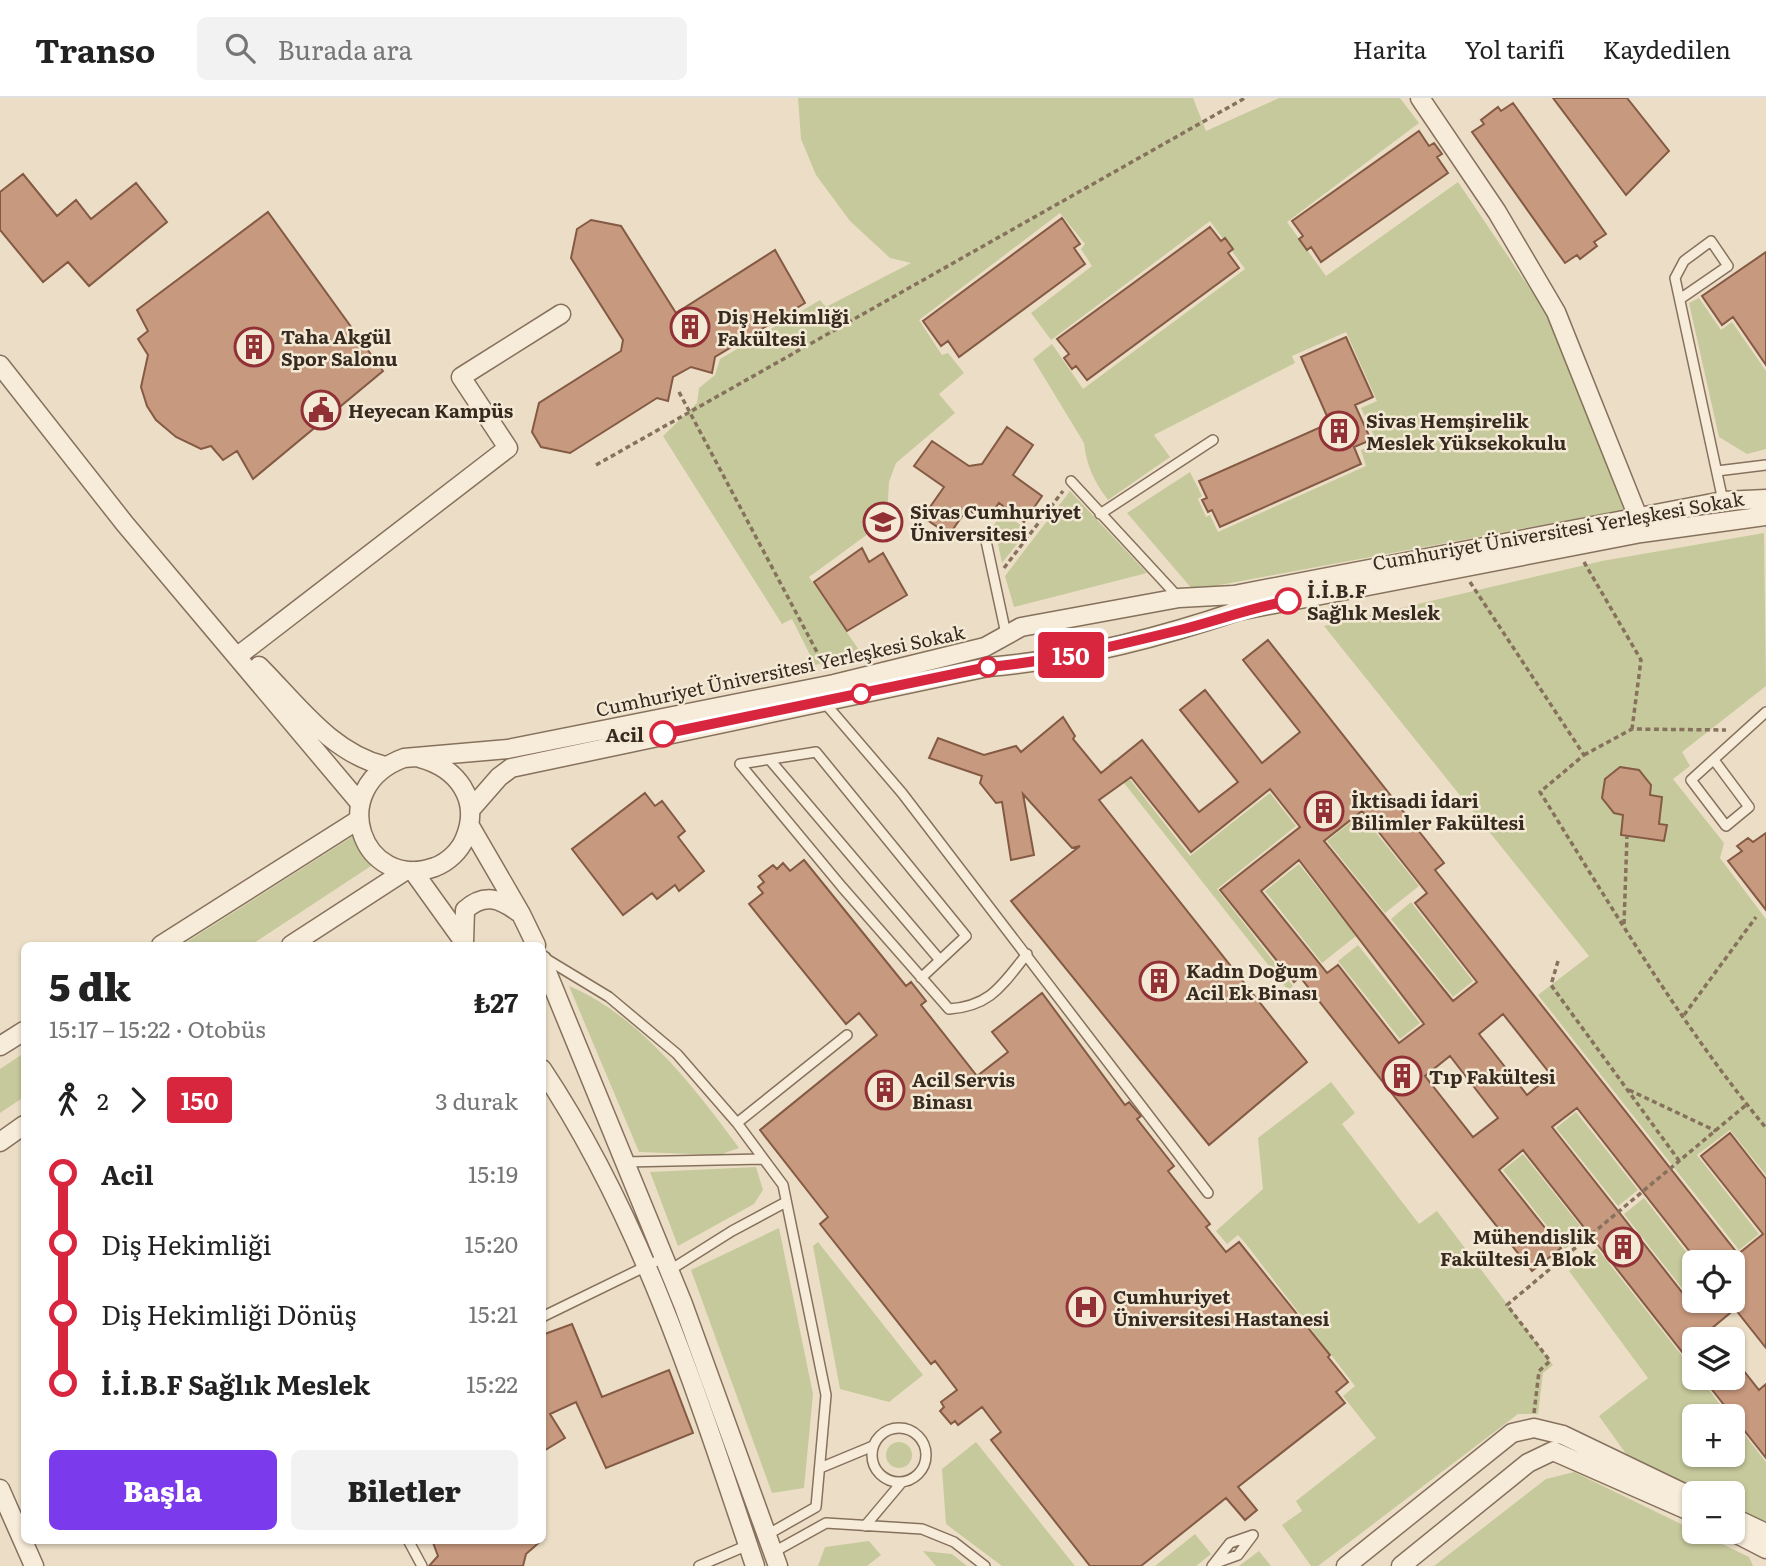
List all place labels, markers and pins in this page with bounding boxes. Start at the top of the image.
place label: Diş Hekimliği Fakültesi [717,302,849,352]
building icon: Diş Hekimliği Fakültesi [669,306,711,348]
place label: Taha Akgül Spor Salonu [281,322,398,372]
building icon: Taha Akgül Spor Salonu [233,326,275,368]
public building icon: Heyecan Kampüs [300,389,342,431]
place label: Heyecan Kampüs [348,396,513,424]
place label: Sivas Hemşirelik Meslek Yüksekokulu [1366,406,1567,456]
building icon: Sivas Hemşirelik Meslek Yüksekokulu [1318,410,1360,452]
place label: Sivas Cumhuriyet Üniversitesi [910,497,1082,547]
school or university icon: Sivas Cumhuriyet Üniversitesi [862,501,904,543]
place label: İ.İ.B.F Sağlık Meslek [1307,576,1440,626]
marker: İ.İ.B.F Sağlık Meslek [1275,588,1301,614]
unlabelled marker [978,657,998,677]
unlabelled marker [851,684,871,704]
place label: Acil [606,720,644,748]
marker: Acil [650,721,676,747]
place label: İktisadi İdari Bilimler Fakültesi [1351,786,1525,836]
building icon: İktisadi İdari Bilimler Fakültesi [1303,790,1345,832]
place label: Kadın Doğum Acil Ek Binası [1186,956,1318,1006]
building icon: Kadın Doğum Acil Ek Binası [1138,960,1180,1002]
building icon: Tıp Fakültesi [1381,1055,1423,1097]
place label: Tıp Fakültesi [1429,1062,1556,1090]
place label: Acil Servis Binası [912,1065,1015,1115]
building icon: Acil Servis Binası [864,1069,906,1111]
place label: Mühendislik Fakültesi A Blok [1440,1222,1596,1272]
building icon: Mühendislik Fakültesi A Blok [1602,1226,1644,1268]
place label: Cumhuriyet Üniversitesi Hastanesi [1113,1282,1330,1332]
hospital icon: Cumhuriyet Üniversitesi Hastanesi [1065,1286,1107,1328]

